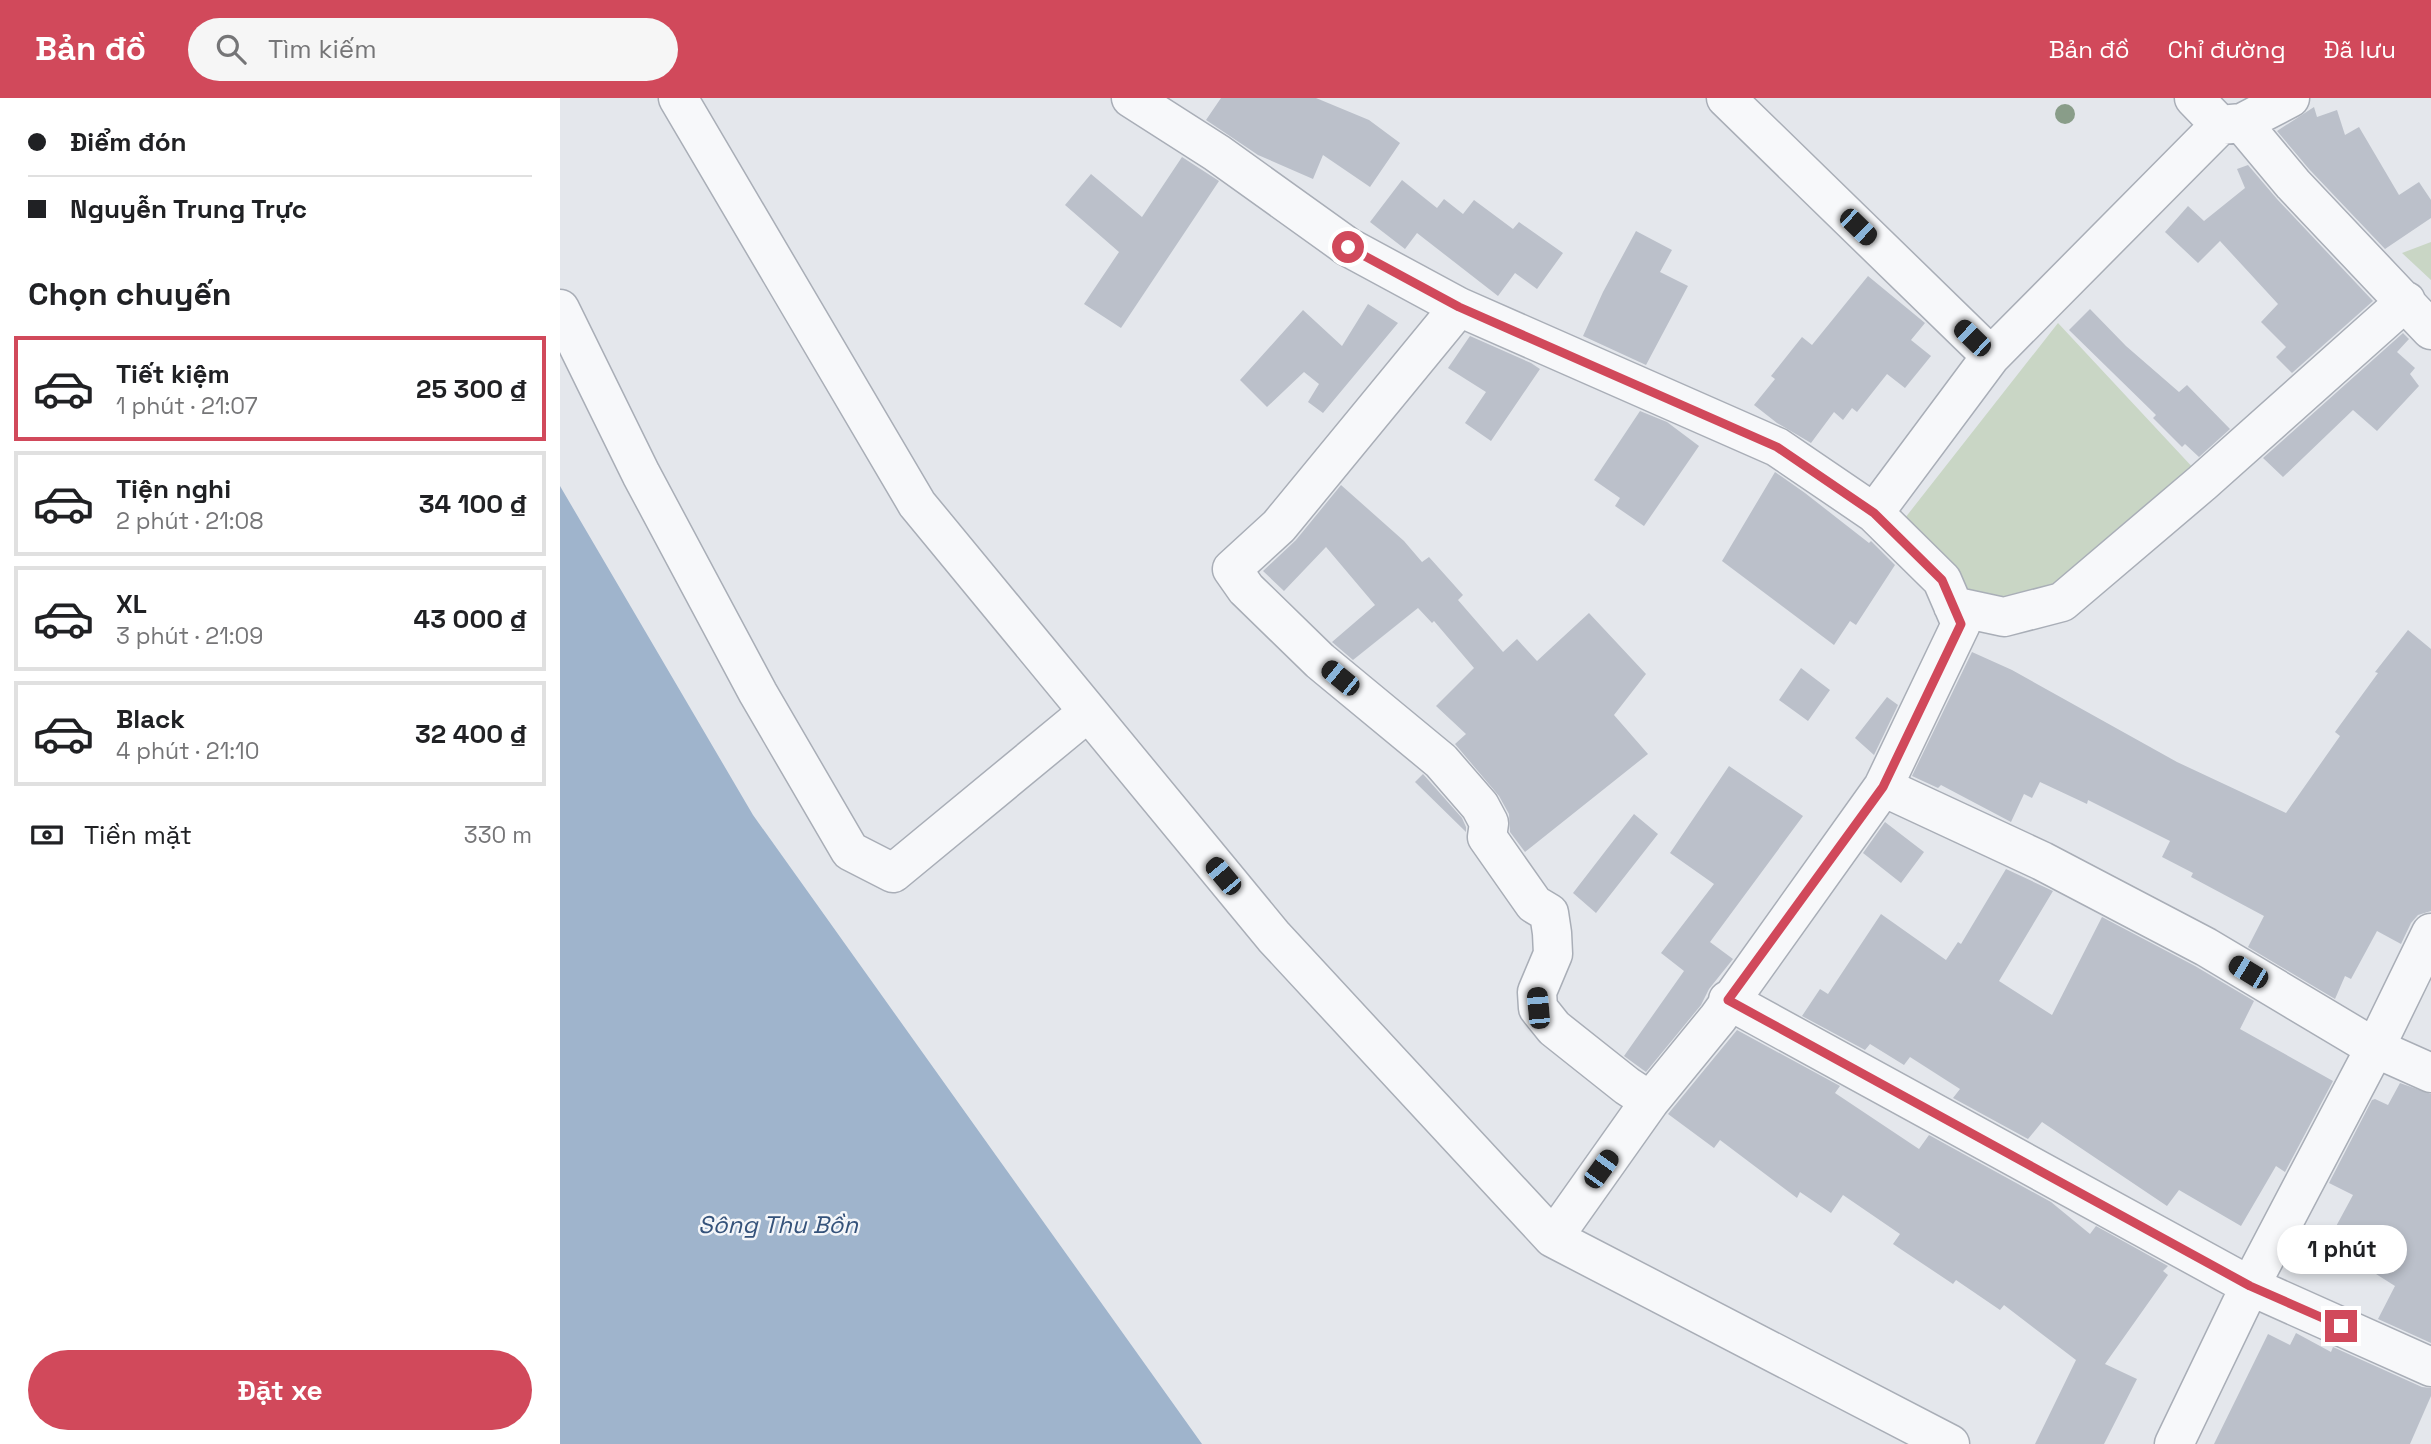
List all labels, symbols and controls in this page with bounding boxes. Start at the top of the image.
search box [188,18,678,81]
text: Bản đồ [35,28,146,70]
icon: search [212,30,250,68]
text: Tìm kiếm [268,32,377,66]
text: Bản đồ [2049,34,2130,65]
text: Chỉ đường [2168,34,2286,65]
text: Đã lưu [2324,34,2396,65]
text: Điểm đón [70,125,187,159]
text: Nguyễn Trung Trực [70,192,307,226]
car [1836,205,1881,249]
route start [1332,231,1364,263]
text: Chọn chuyến [28,274,232,314]
car [1950,316,1995,360]
icon: car [32,357,95,420]
text: Tiết kiệm [116,357,230,391]
text: 25 300 ₫ [416,372,528,406]
text: 1 phút · 21:07 [116,391,258,421]
icon: car [32,472,95,535]
text: Tiện nghi [116,472,231,506]
text: 34 100 ₫ [419,487,528,521]
text: 2 phút · 21:08 [116,506,264,536]
icon: car [32,587,95,650]
text: XL [116,587,147,621]
text: 43 000 ₫ [414,602,528,636]
text: 3 phút · 21:09 [116,621,263,651]
car [1318,657,1363,699]
icon: car [32,702,95,765]
text: Black [116,702,185,736]
text: 32 400 ₫ [415,717,528,751]
text: 4 phút · 21:10 [116,736,259,766]
icon: cash [28,816,66,854]
text: Tiền mặt [84,818,192,852]
text: 330 m [464,820,532,850]
car [1202,853,1245,899]
car [2225,952,2272,992]
car [1526,986,1551,1030]
car [1581,1146,1622,1192]
water label: Sông Thu Bồn [698,1209,859,1240]
callout: 1 phút [2276,1224,2406,1274]
text: 1 phút [2307,1234,2377,1264]
route end [2325,1310,2357,1342]
button: Đặt xe [28,1350,532,1430]

